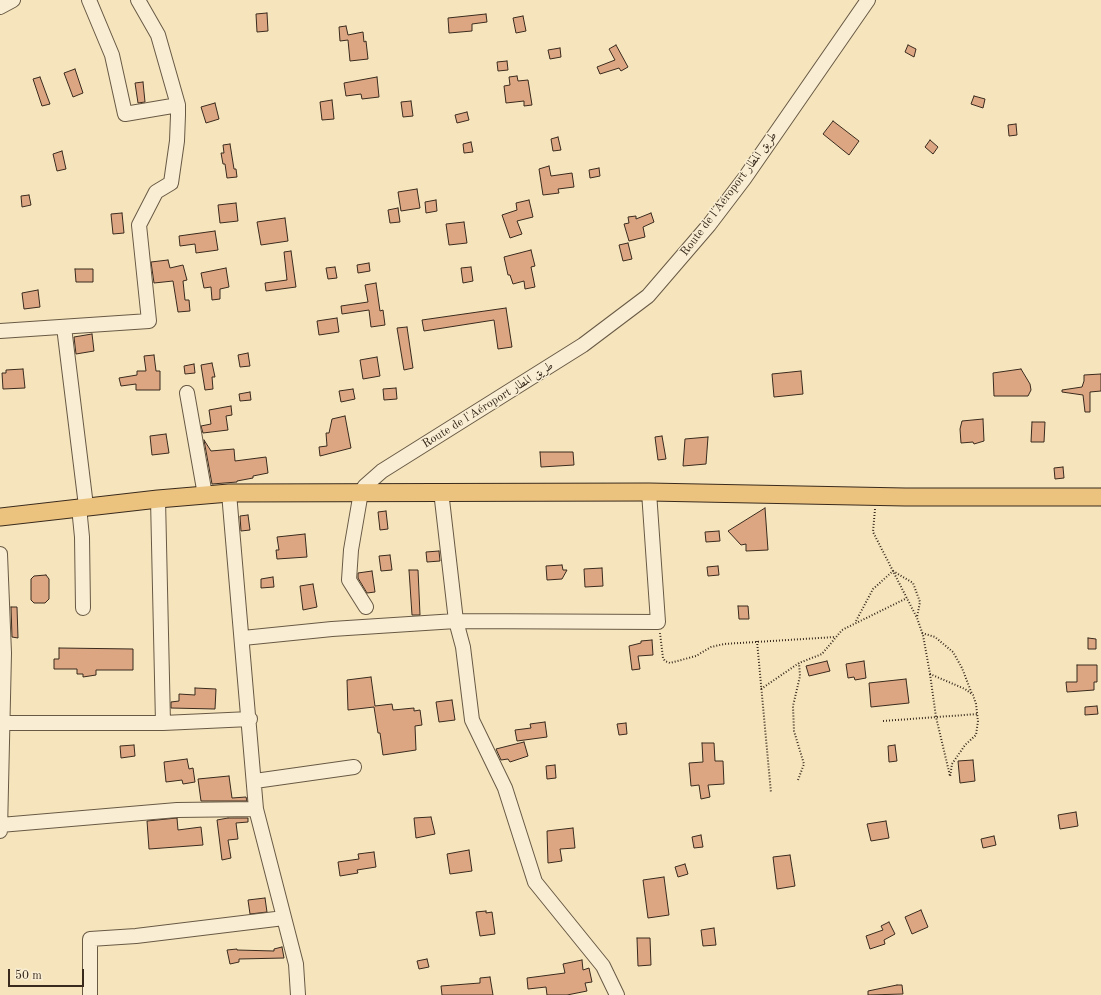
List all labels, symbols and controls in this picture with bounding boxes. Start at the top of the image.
street label: Route de l'Aéroport طريق المطار [678,129,780,259]
street label: Route de l'Aéroport طريق المطار [420,359,556,451]
scale bar [10,961,86,987]
text: 50 m [15,970,42,982]

